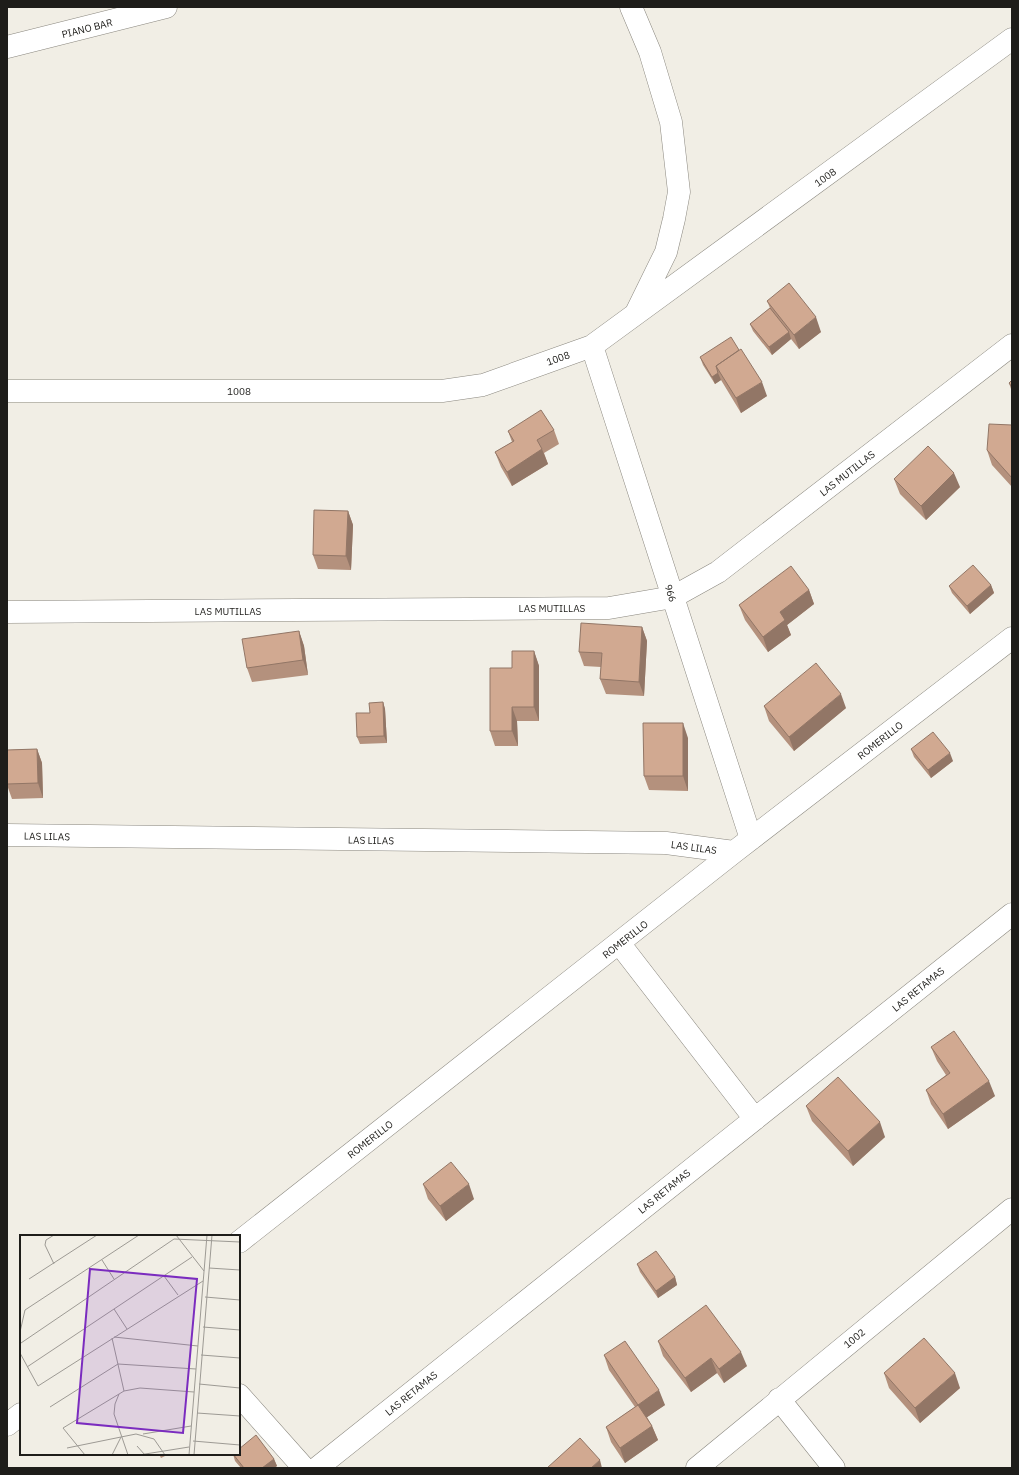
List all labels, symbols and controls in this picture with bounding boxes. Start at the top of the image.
street label: PIANO BAR [60,16,114,41]
street label: 1008 [812,165,839,190]
street label: 1008 [545,348,572,369]
street label: 1008 [227,385,251,398]
street label: LAS MUTILLAS [817,448,878,499]
street label: 966 [662,583,679,604]
street label: LAS MUTILLAS [519,602,586,615]
street label: LAS MUTILLAS [195,605,262,618]
street label: ROMERILLO [855,718,906,762]
street label: LAS LILAS [24,830,70,843]
street label: LAS LILAS [348,834,394,847]
street label: LAS LILAS [670,838,718,857]
street label: ROMERILLO [600,917,651,961]
street label: LAS RETAMAS [889,964,947,1015]
street label: ROMERILLO [345,1117,396,1161]
street label: LAS RETAMAS [635,1166,693,1217]
inset map [20,1235,240,1455]
street label: 1002 [841,1326,868,1351]
street label: LAS RETAMAS [382,1368,440,1419]

